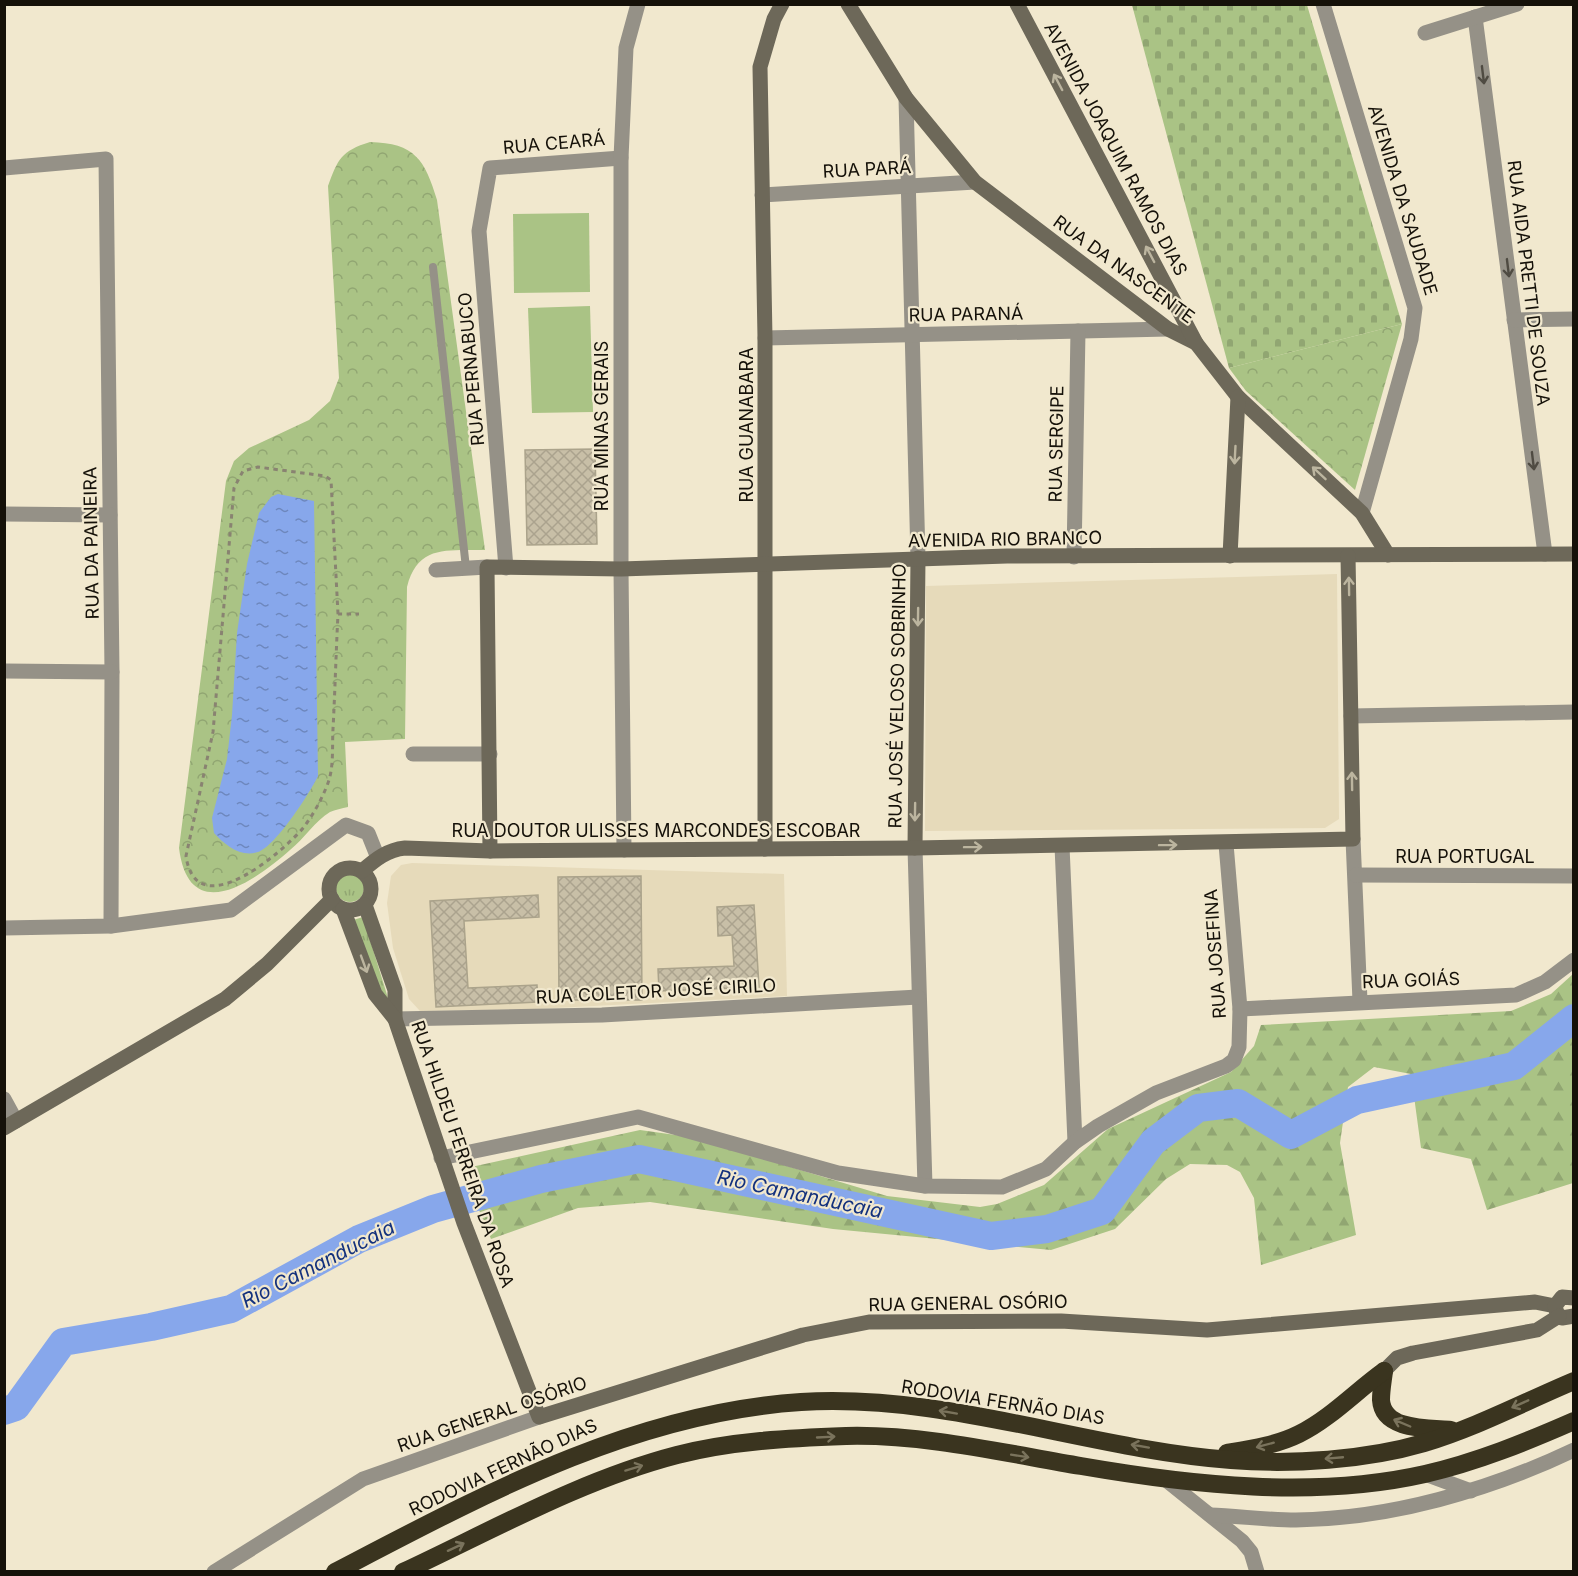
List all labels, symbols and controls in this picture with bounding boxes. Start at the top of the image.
street label: AVENIDA JOAQUIM RAMOS DIAS [1040,19,1192,279]
one-way arrow [1477,64,1488,84]
one-way arrow [1052,73,1063,91]
street label: AVENIDA DA SAUDADE [1364,102,1442,298]
street label: RUA CEARÁ [502,127,606,158]
street label: RUA PARÁ [822,155,912,182]
street label: RUA AIDA PRETTI DE SOUZA [1503,159,1555,407]
street label: RUA DA NASCENTE [1049,211,1199,327]
one-way arrow [1143,245,1155,263]
one-way arrow [1502,258,1513,277]
street label: RUA PERNABUCO [454,291,488,447]
street label: RUA PARANÁ [908,302,1024,325]
street label: RUA MINAS GERAIS [591,341,612,511]
street label: RUA GUANABARA [736,347,757,503]
street label: RUA SERGIPE [1044,386,1068,502]
one-way arrow [1230,445,1241,465]
one-way arrow [1527,451,1538,471]
one-way arrow [1312,466,1327,480]
street label: RUA DA PAINEIRA [79,467,103,619]
street label: AVENIDA RIO BRANCO [908,527,1102,551]
street label: RUA JOSÉ VELOSO SOBRINHO [883,563,910,829]
one-way arrow [1343,576,1354,596]
one-way arrow [912,606,924,626]
one-way arrow [1346,771,1358,791]
one-way arrow [909,801,921,821]
street label: RUA DOUTOR ULISSES MARCONDES ESCOBAR [452,820,861,841]
one-way arrow [1158,839,1178,851]
one-way arrow [963,842,983,853]
street label: RUA PORTUGAL [1395,846,1535,867]
street label: RUA JOSEFINA [1200,888,1230,1020]
one-way arrow [359,954,370,973]
street label: RUA GOIÁS [1362,967,1460,992]
street label: RUA COLETOR JOSÉ CIRILO [535,973,777,1008]
street label: RUA HILDEU FERREIRA DA ROSA [407,1018,519,1290]
water label: Rio Camanducaia [715,1165,885,1223]
water label: Rio Camanducaia [237,1215,399,1313]
street label: RUA GENERAL OSÓRIO [868,1290,1068,1315]
street label: RUA GENERAL OSÓRIO [394,1371,590,1456]
street label: RODOVIA FERNÃO DIAS [900,1375,1106,1428]
one-way arrow [1511,1399,1529,1410]
one-way arrow [939,1406,959,1417]
street label: RODOVIA FERNÃO DIAS [405,1413,600,1520]
one-way arrow [1393,1417,1411,1428]
one-way arrow [816,1432,836,1443]
one-way arrow [1256,1440,1275,1452]
one-way arrow [1131,1441,1150,1452]
one-way arrow [1010,1451,1029,1462]
one-way arrow [1324,1452,1344,1463]
one-way arrow [624,1462,643,1473]
one-way arrow [447,1541,465,1552]

